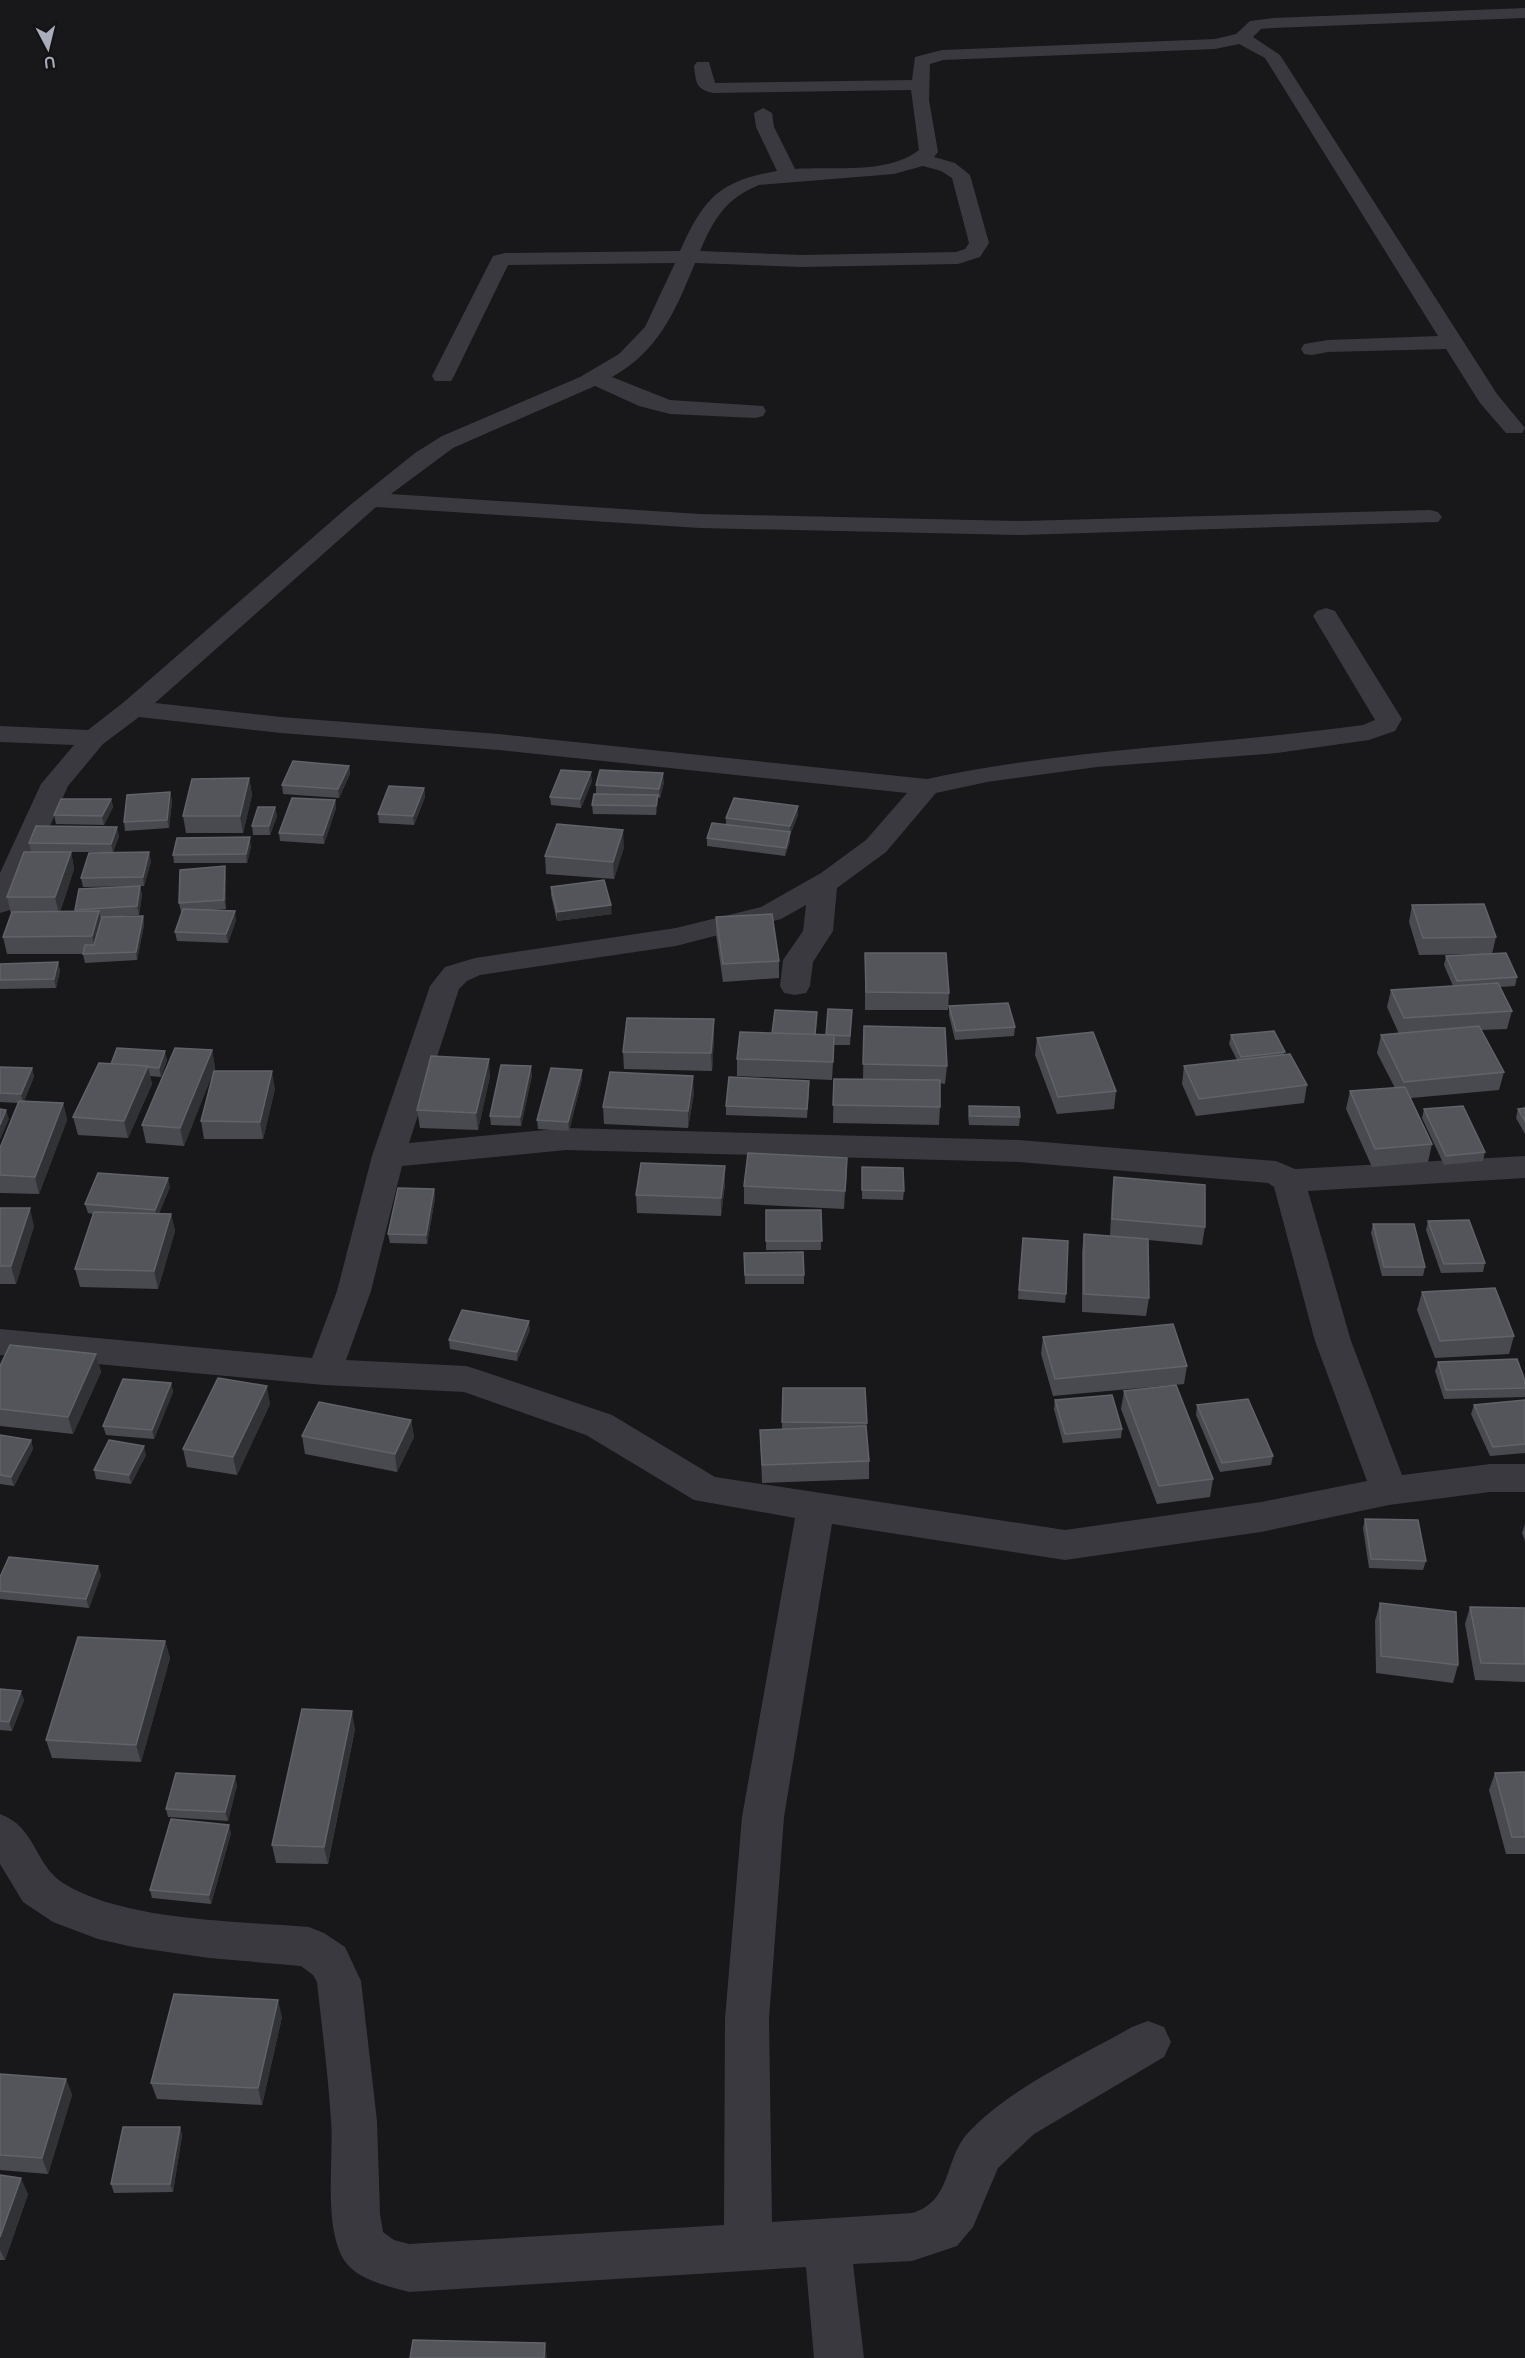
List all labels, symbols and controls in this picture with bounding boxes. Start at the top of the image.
north arrow [18,18,78,78]
text: U [43,52,57,73]

